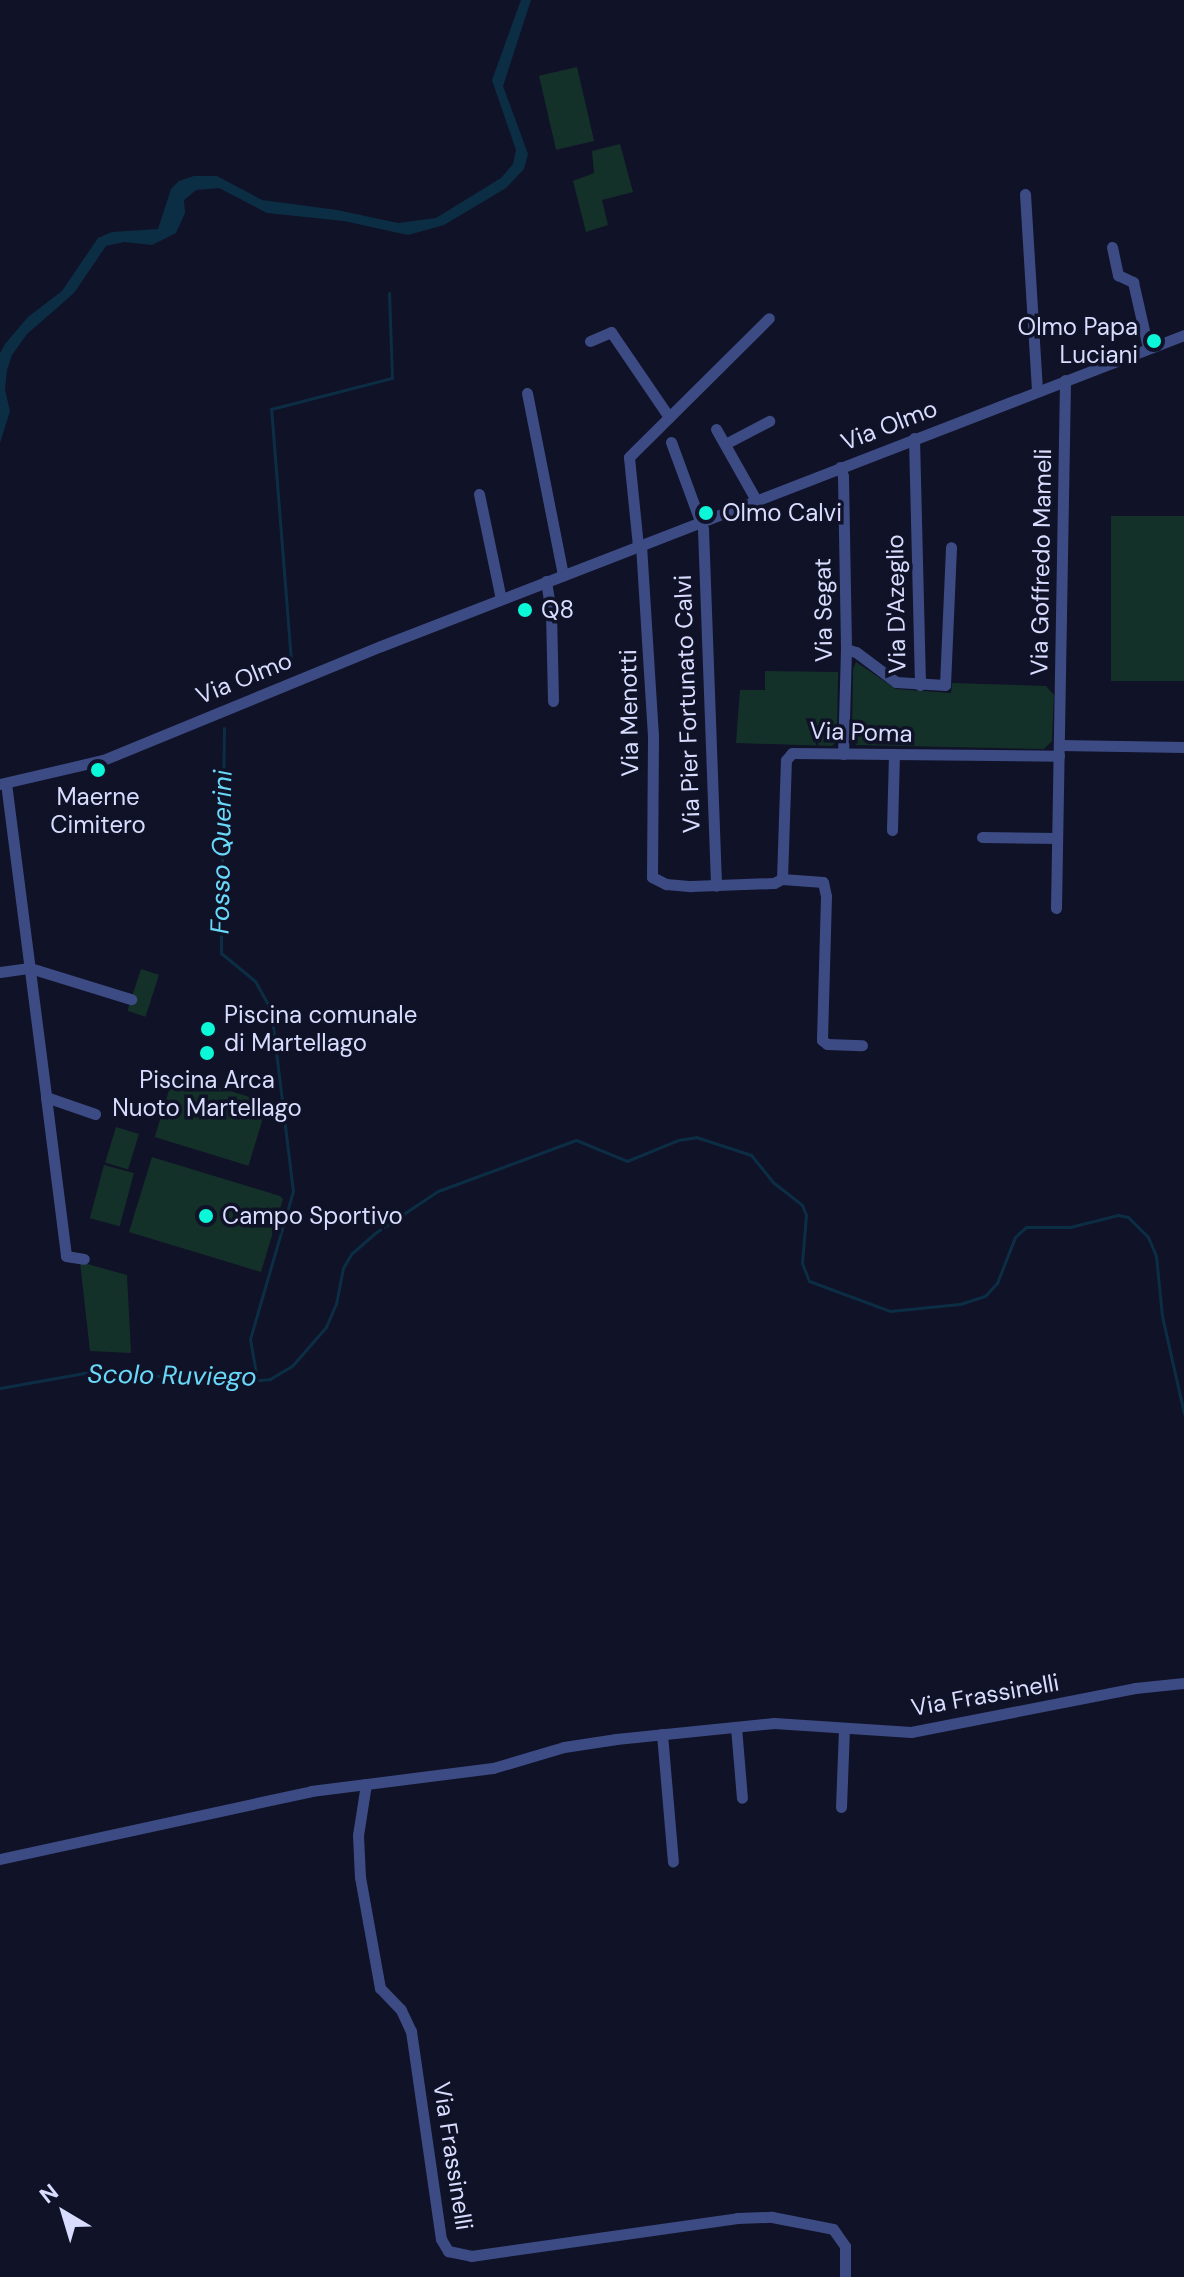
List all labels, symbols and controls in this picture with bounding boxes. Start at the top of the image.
place label: Olmo Papa Luciani [1018,313,1138,369]
marker: Olmo Papa Luciani [1145,332,1163,350]
street label: Via Olmo [837,393,941,457]
street label: Via Goffredo Mameli [1025,448,1057,676]
place label: Olmo Calvi [722,499,842,527]
marker: Olmo Calvi [697,504,715,522]
street label: Via D'Azeglio [880,534,912,674]
street label: Via Segat [808,558,838,662]
street label: Via Pier Fortunato Calvi [668,574,706,834]
place label: Q8 [541,596,574,624]
marker: Q8 [516,601,534,619]
street label: Via Olmo [192,646,296,710]
street label: Via Menotti [613,649,645,777]
street label: Via Poma [809,716,913,748]
marker: Maerne Cimitero [89,761,107,779]
water label: Fosso Querini [205,770,239,934]
place label: Maerne Cimitero [50,783,146,839]
place label: Piscina comunale di Martellago [224,1001,417,1057]
marker: Piscina comunale di Martellago [199,1020,217,1038]
marker: Piscina Arca Nuoto Martellago [198,1044,216,1062]
place label: Piscina Arca Nuoto Martellago [112,1066,302,1122]
place label: Campo Sportivo [222,1202,403,1230]
marker: Campo Sportivo [197,1207,215,1225]
water label: Scolo Ruviego [87,1359,257,1393]
street label: Via Frassinelli [909,1668,1061,1722]
street label: Via Frassinelli [427,2080,479,2232]
north arrow [24,2173,104,2253]
text: N [34,2177,64,2210]

